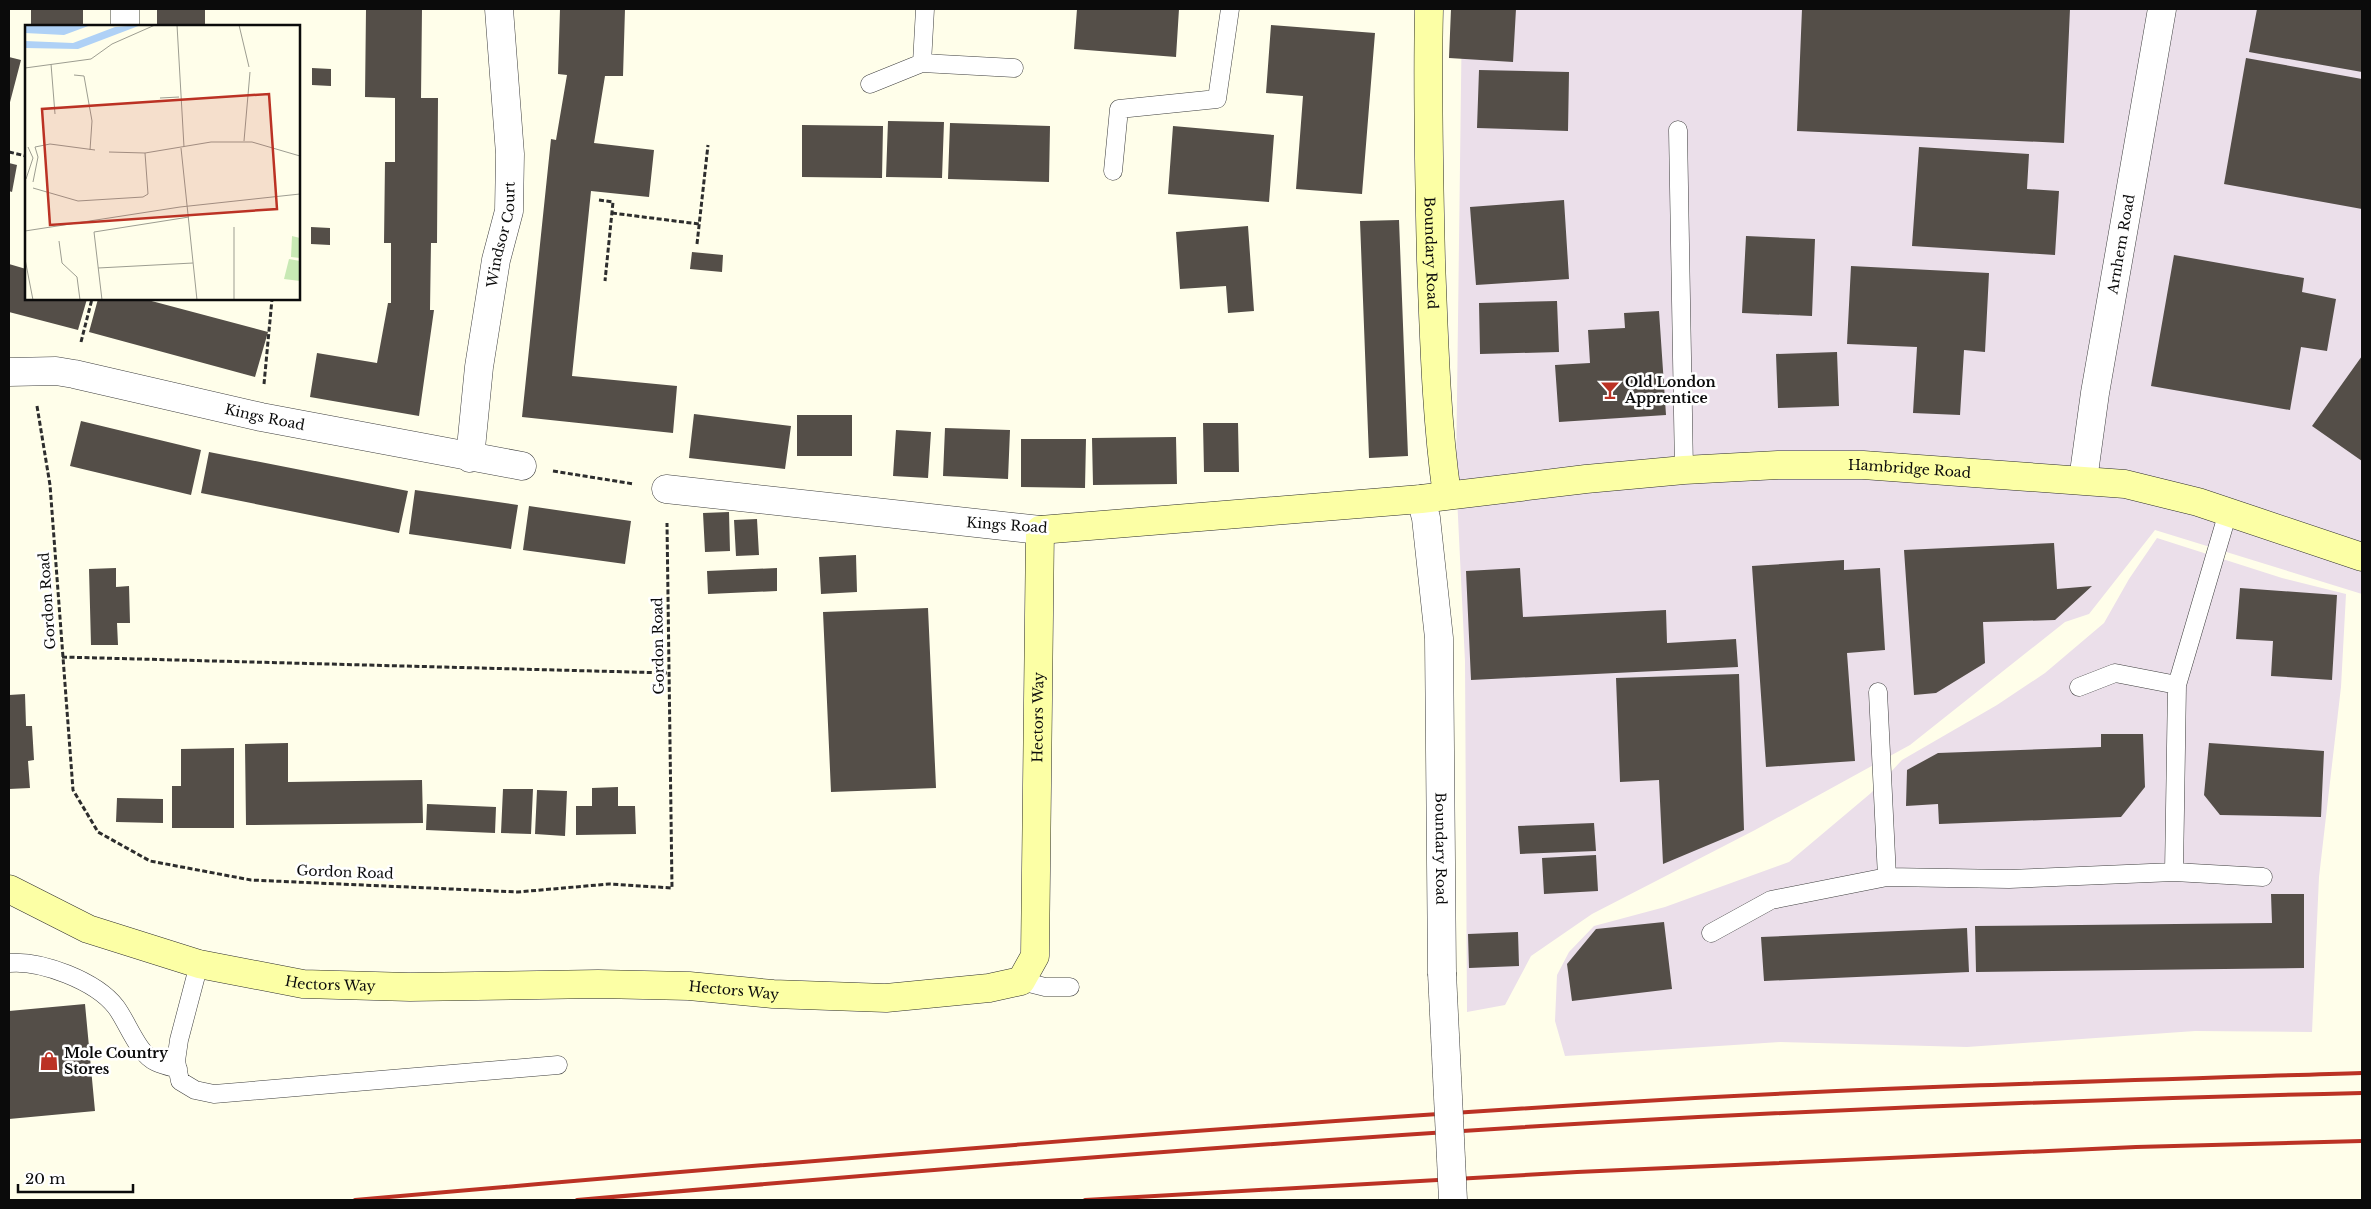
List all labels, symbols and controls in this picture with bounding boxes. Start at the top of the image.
inset map [25,25,300,300]
street label: Windsor Court [483,181,519,290]
street label: Arnhem Road [2103,192,2139,296]
street label: Boundary Road [1421,196,1442,310]
place label: Old London Apprentice [1624,373,1716,407]
bar icon: Old London Apprentice [1599,379,1621,401]
street label: Kings Road [223,400,307,434]
street label: Hambridge Road [1848,456,1972,482]
street label: Kings Road [966,513,1049,537]
street label: Gordon Road [35,551,59,650]
street label: Gordon Road [648,597,668,695]
street label: Hectors Way [1028,672,1047,763]
street label: Boundary Road [1431,792,1450,906]
street label: Gordon Road [296,861,395,883]
street label: Hectors Way [283,972,376,995]
street label: Hectors Way [688,977,779,1003]
place label: Mole Country Stores [64,1044,169,1078]
shop icon: Mole Country Stores [38,1050,60,1072]
scale bar [18,1162,132,1194]
text: 20 m [25,1169,65,1188]

